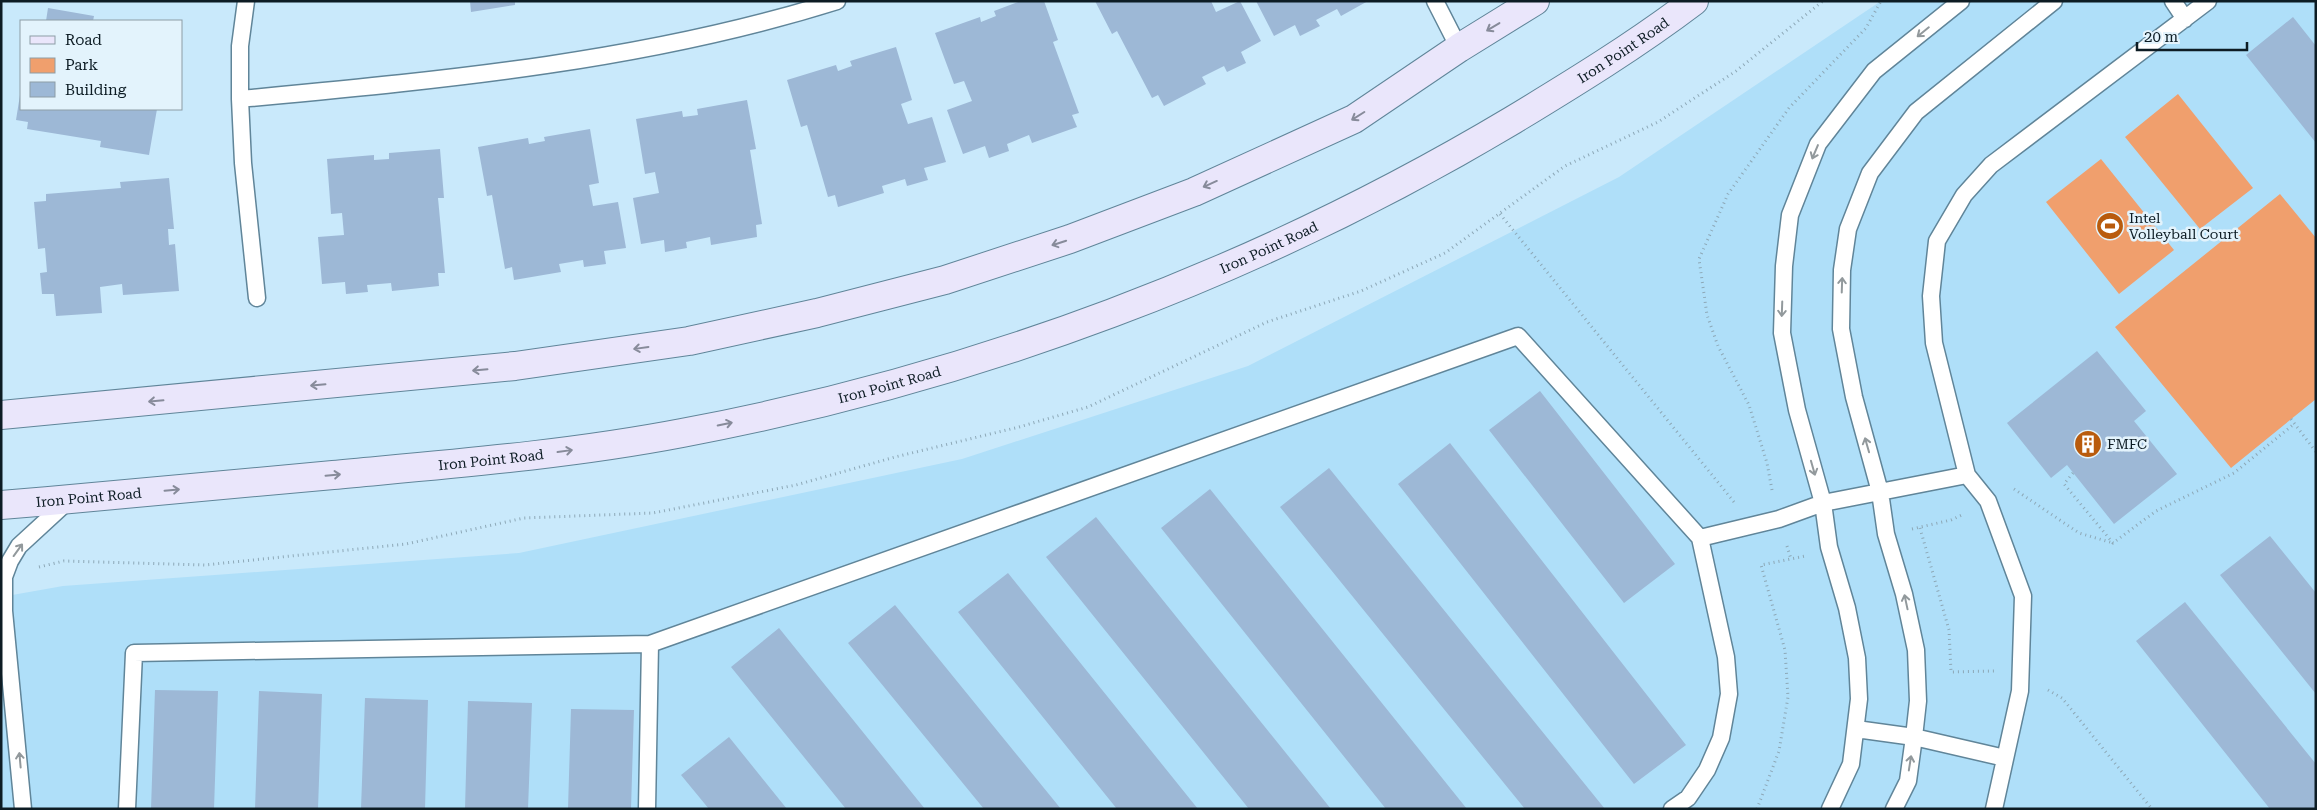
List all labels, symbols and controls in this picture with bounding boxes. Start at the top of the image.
street label: Iron Point Road [1575,14,1672,86]
legend [20,20,182,110]
scale bar [2137,20,2247,52]
one-way arrow [1487,22,1501,32]
one-way arrow [1917,26,1930,37]
text: 20 m [2144,28,2179,46]
text: Road [65,31,102,49]
text: Park [65,56,99,74]
text: Building [65,81,127,99]
one-way arrow [1351,112,1365,122]
one-way arrow [1810,144,1820,159]
one-way arrow [1203,180,1218,190]
place label: Intel Volleyball Court [2129,210,2238,242]
sports icon: Intel Volleyball Court [2095,211,2125,241]
street label: Iron Point Road [1217,218,1321,277]
one-way arrow [1051,239,1067,248]
one-way arrow [1837,278,1847,294]
one-way arrow [1778,301,1787,317]
one-way arrow [633,343,649,353]
street label: Iron Point Road [836,363,943,406]
one-way arrow [472,365,488,374]
one-way arrow [310,380,326,390]
one-way arrow [149,396,165,405]
one-way arrow [716,419,732,428]
building icon: FMFC [2073,429,2103,459]
place label: FMFC [2107,436,2147,452]
one-way arrow [1862,437,1872,453]
one-way arrow [556,445,572,455]
street label: Iron Point Road [437,446,545,473]
one-way arrow [1809,459,1818,475]
one-way arrow [325,470,341,480]
street label: Iron Point Road [35,485,142,510]
one-way arrow [163,485,179,494]
one-way arrow [12,544,23,557]
one-way arrow [1901,595,1910,611]
one-way arrow [15,752,24,768]
one-way arrow [1906,755,1916,771]

